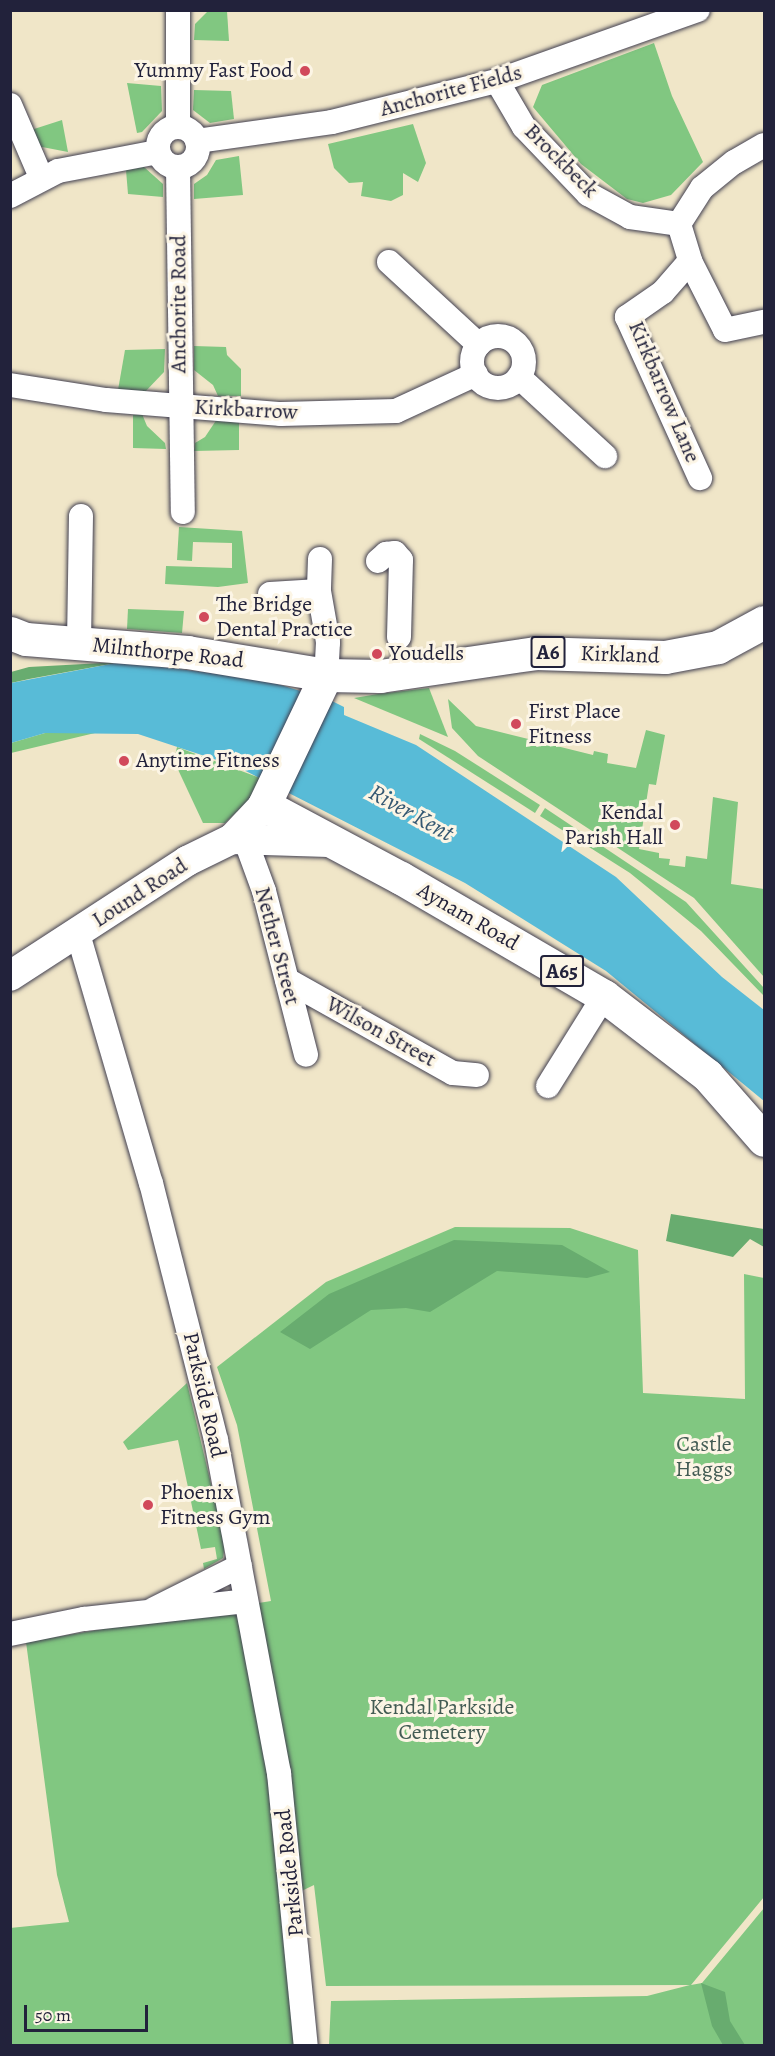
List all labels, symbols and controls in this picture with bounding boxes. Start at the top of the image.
place label: Yummy Fast Food [135,58,293,84]
street label: Anchorite Fields [377,59,525,123]
marker: Yummy Fast Food [298,64,312,78]
street label: Brockbeck [519,119,603,203]
street label: Anchorite Road [166,235,192,373]
street label: Kirkbarrow Lane [622,317,706,467]
street label: Kirkbarrow [194,394,298,426]
place label: The Bridge Dental Practice [216,591,353,642]
marker: The Bridge Dental Practice [197,610,211,624]
street label: Milnthorpe Road [91,632,245,674]
road number: A6 [530,634,566,670]
street label: Kirkland [580,640,660,670]
place label: Youdells [389,641,464,667]
marker: Youdells [370,647,384,661]
place label: First Place Fitness [528,698,621,750]
marker: First Place Fitness [509,717,523,731]
place label: Anytime Fitness [136,748,280,774]
marker: Anytime Fitness [117,754,131,768]
water label: River Kent [364,778,458,848]
place label: Kendal Parish Hall [564,799,663,850]
marker: Kendal Parish Hall [668,818,682,832]
street label: Lound Road [88,853,192,933]
street label: Aynam Road [412,877,524,957]
street label: Nether Street [249,884,305,1008]
road number: A65 [540,953,584,989]
street label: Wilson Street [321,991,441,1073]
street label: Parkside Road [177,1330,231,1460]
park label: Castle Haggs [675,1431,733,1482]
place label: Phoenix Fitness Gym [160,1479,271,1530]
marker: Phoenix Fitness Gym [141,1498,155,1512]
park label: Kendal Parkside Cemetery [370,1694,514,1746]
street label: Parkside Road [270,1808,310,1938]
scale bar [27,1993,152,2031]
text: 50 m [35,2003,71,2027]

